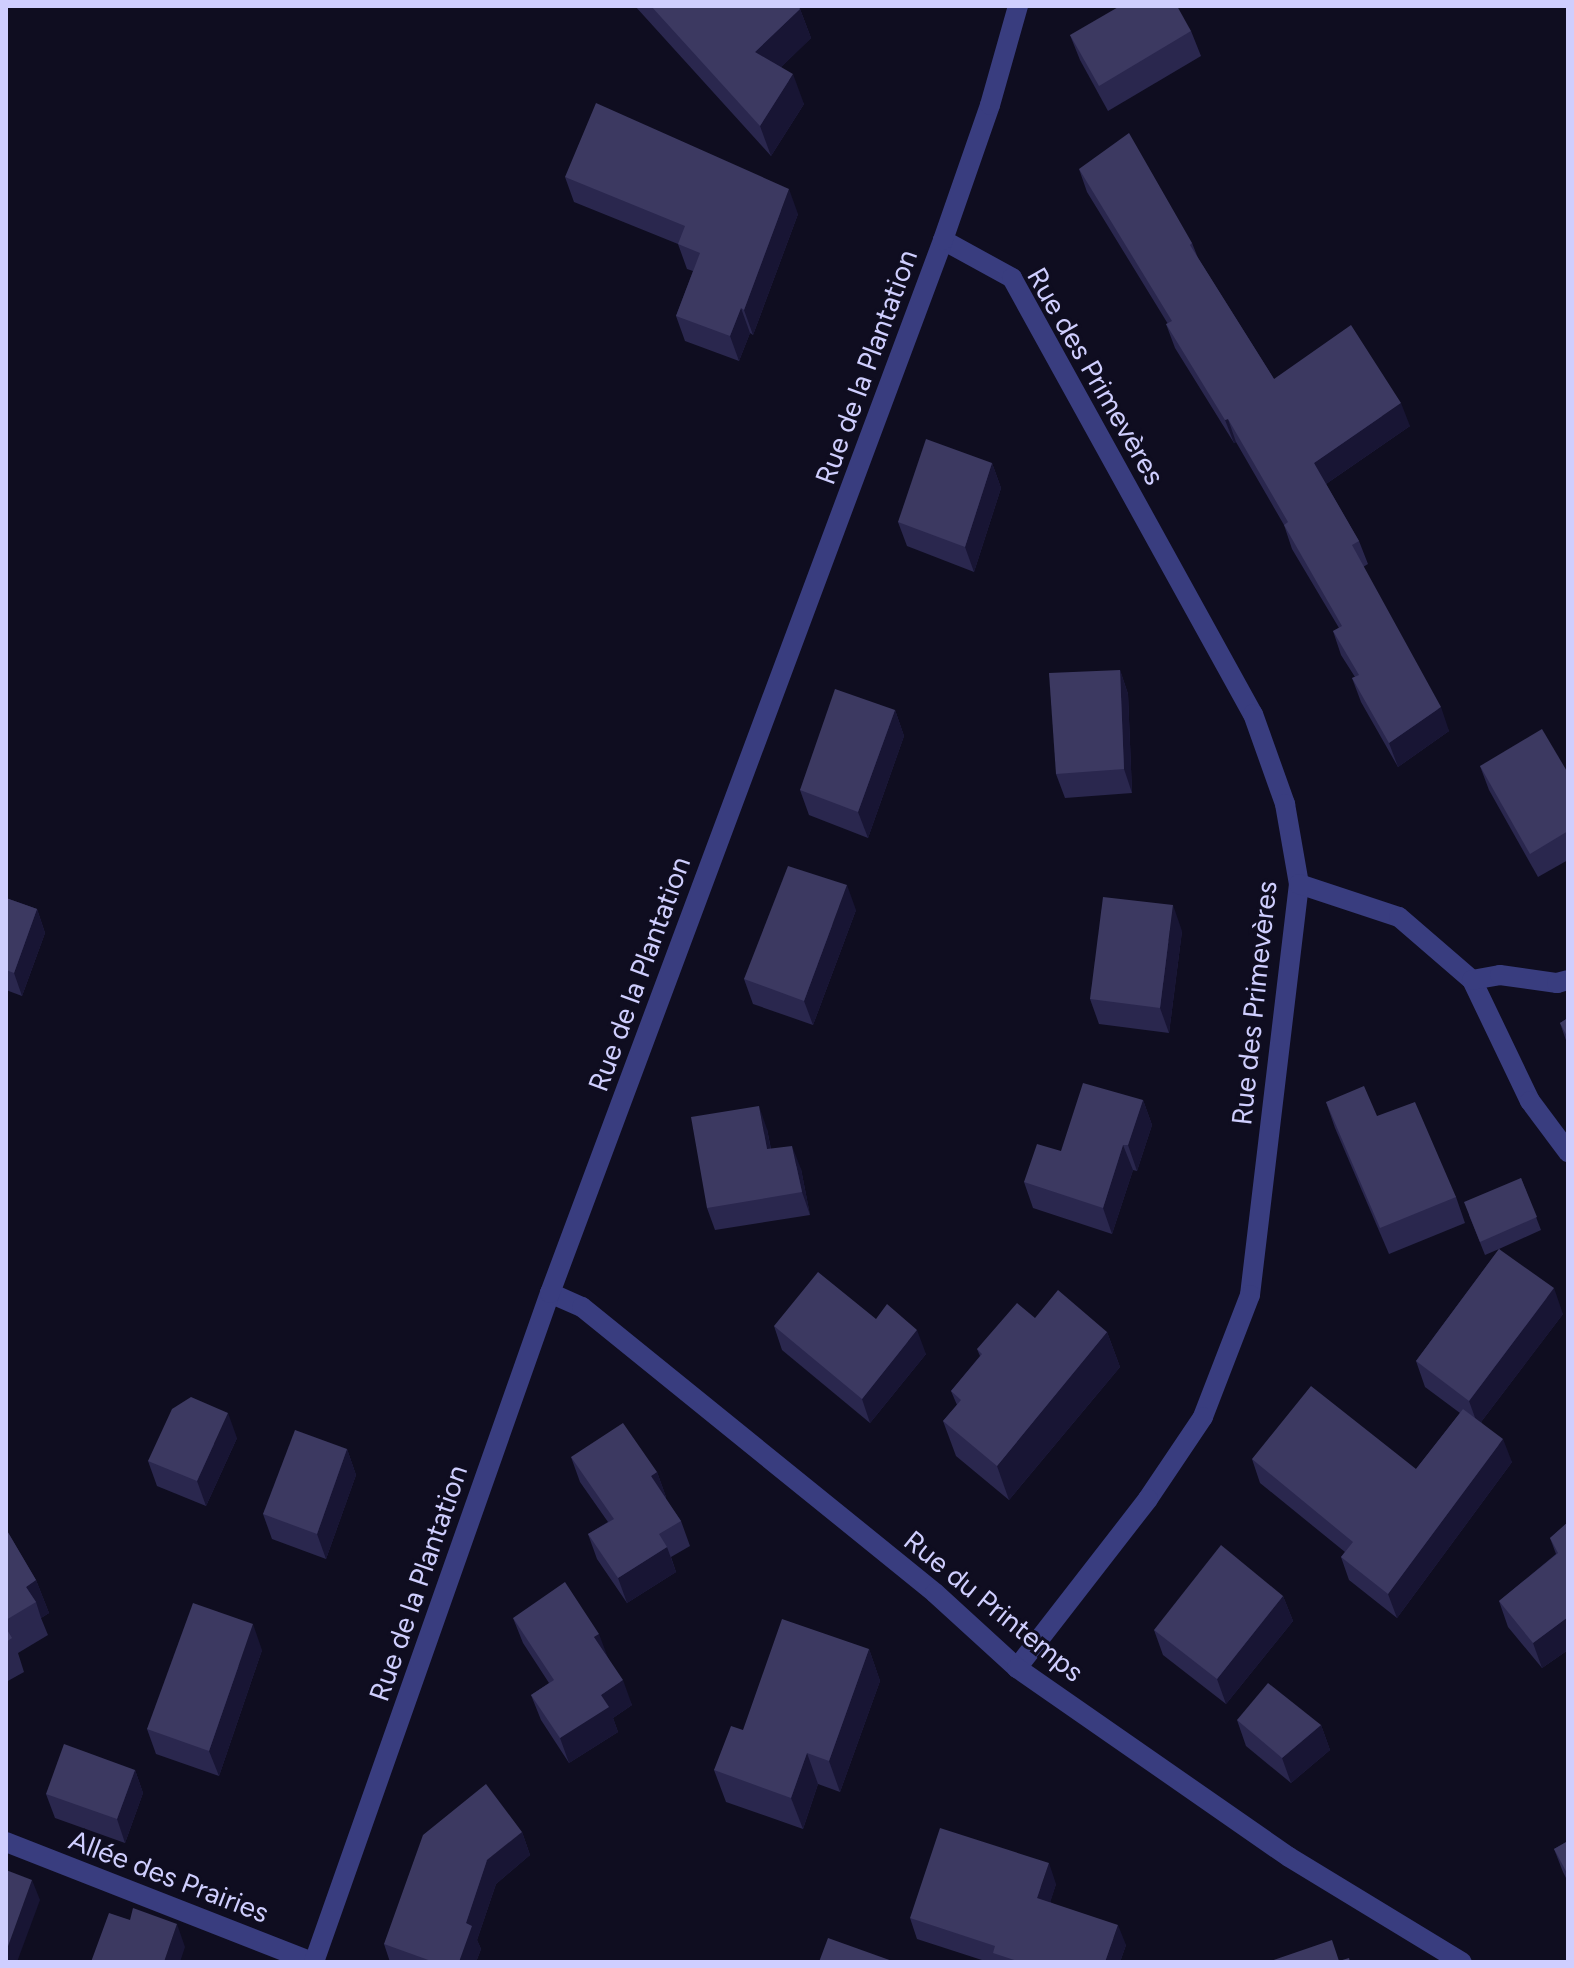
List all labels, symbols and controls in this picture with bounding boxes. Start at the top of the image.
street label: Rue de la Plantation [808,245,924,489]
street label: Rue des Primevères [1020,261,1172,491]
street label: Rue de la Plantation [581,852,697,1096]
street label: Rue des Primevères [1224,879,1284,1127]
street label: Rue de la Plantation [362,1461,474,1705]
street label: Rue du Printemps [897,1523,1091,1689]
street label: Allée des Prairies [64,1822,274,1930]

